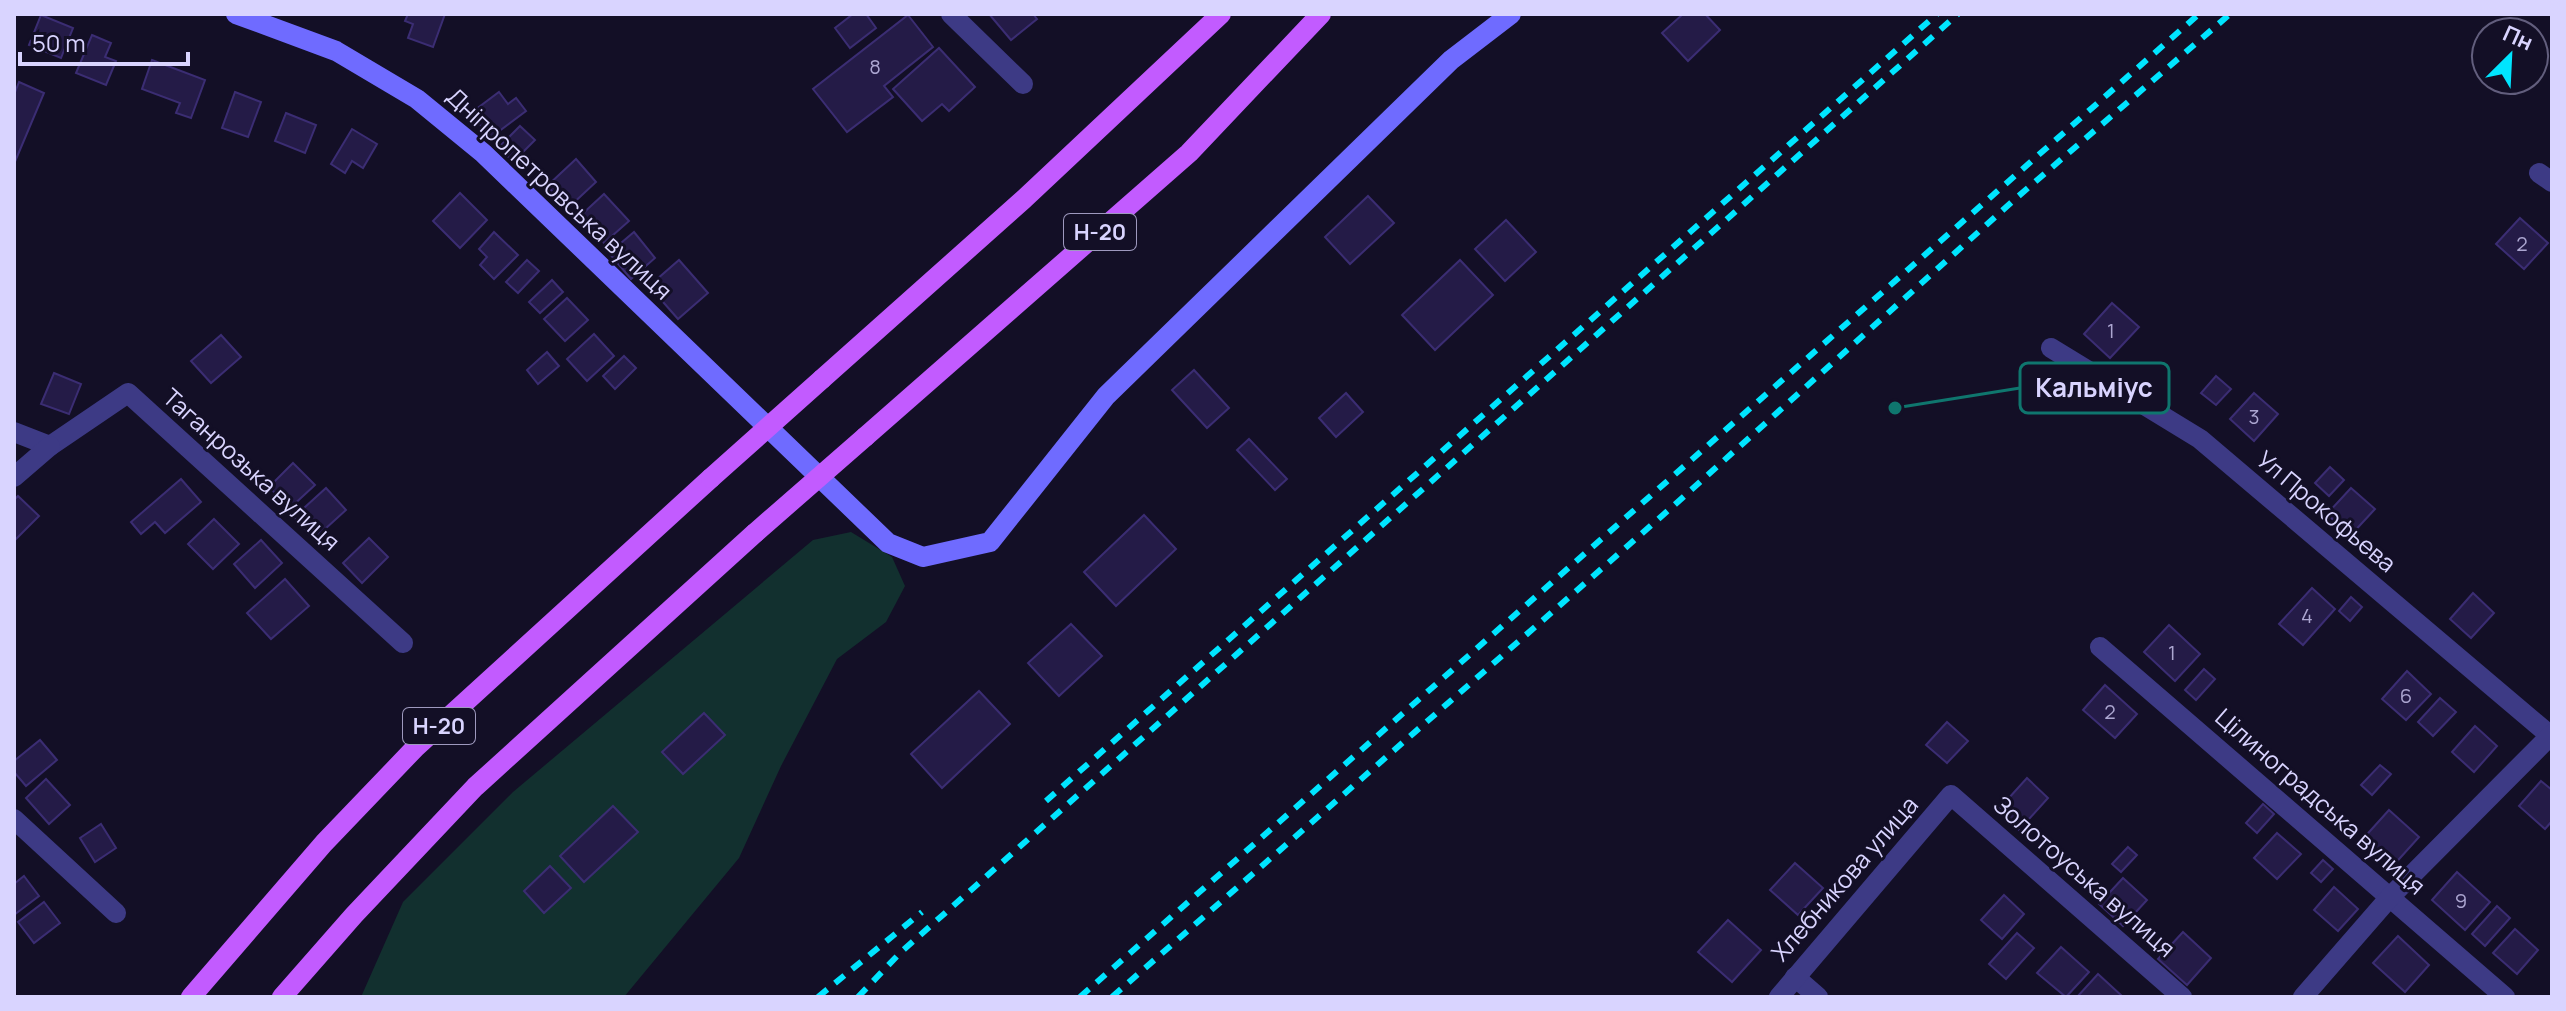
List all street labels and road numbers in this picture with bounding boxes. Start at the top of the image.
street label: Дніпропетровська вулиця [440,79,680,306]
road number: Н-20 [1064,214,1136,250]
street label: Таганрозька вулиця [156,380,348,557]
street label: Ул Прокофьева [2250,443,2404,579]
street label: Цілиноградська вулиця [2209,700,2433,901]
road number: Н-20 [403,708,475,744]
street label: Золотоуська вулиця [1987,788,2183,964]
street label: Хлебникова улица [1763,789,1925,967]

